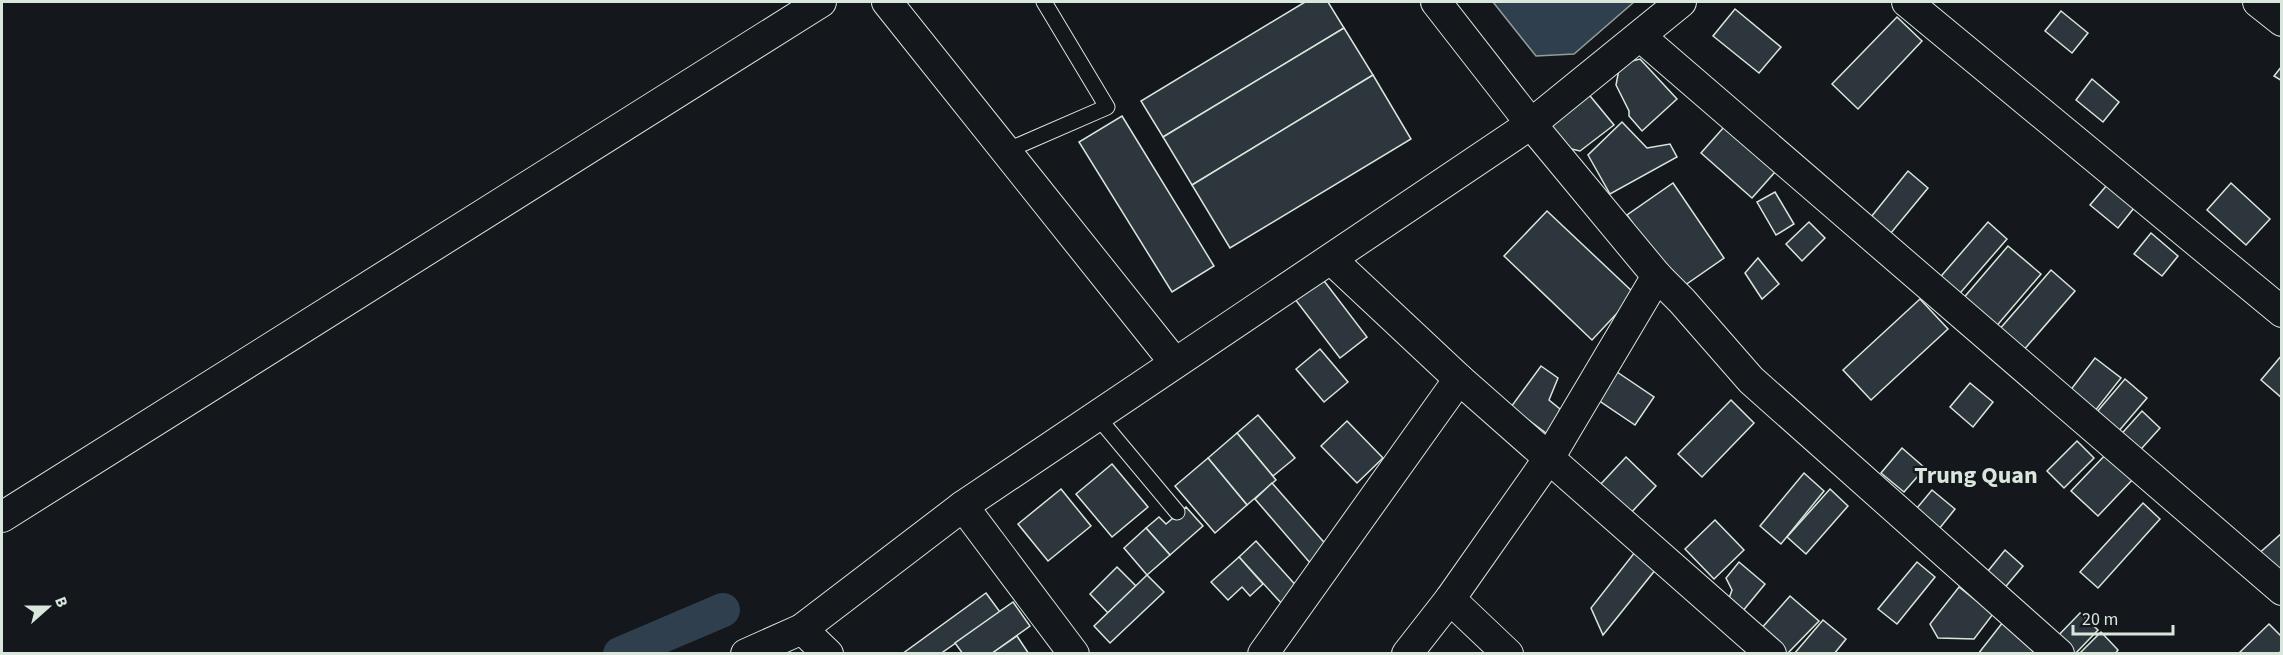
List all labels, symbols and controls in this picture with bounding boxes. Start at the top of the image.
district label: Trung Quan [1914,458,2038,493]
north arrow [18,577,78,637]
text: B [49,594,73,611]
scale bar [2073,598,2174,636]
text: 20 m [2082,607,2118,632]

